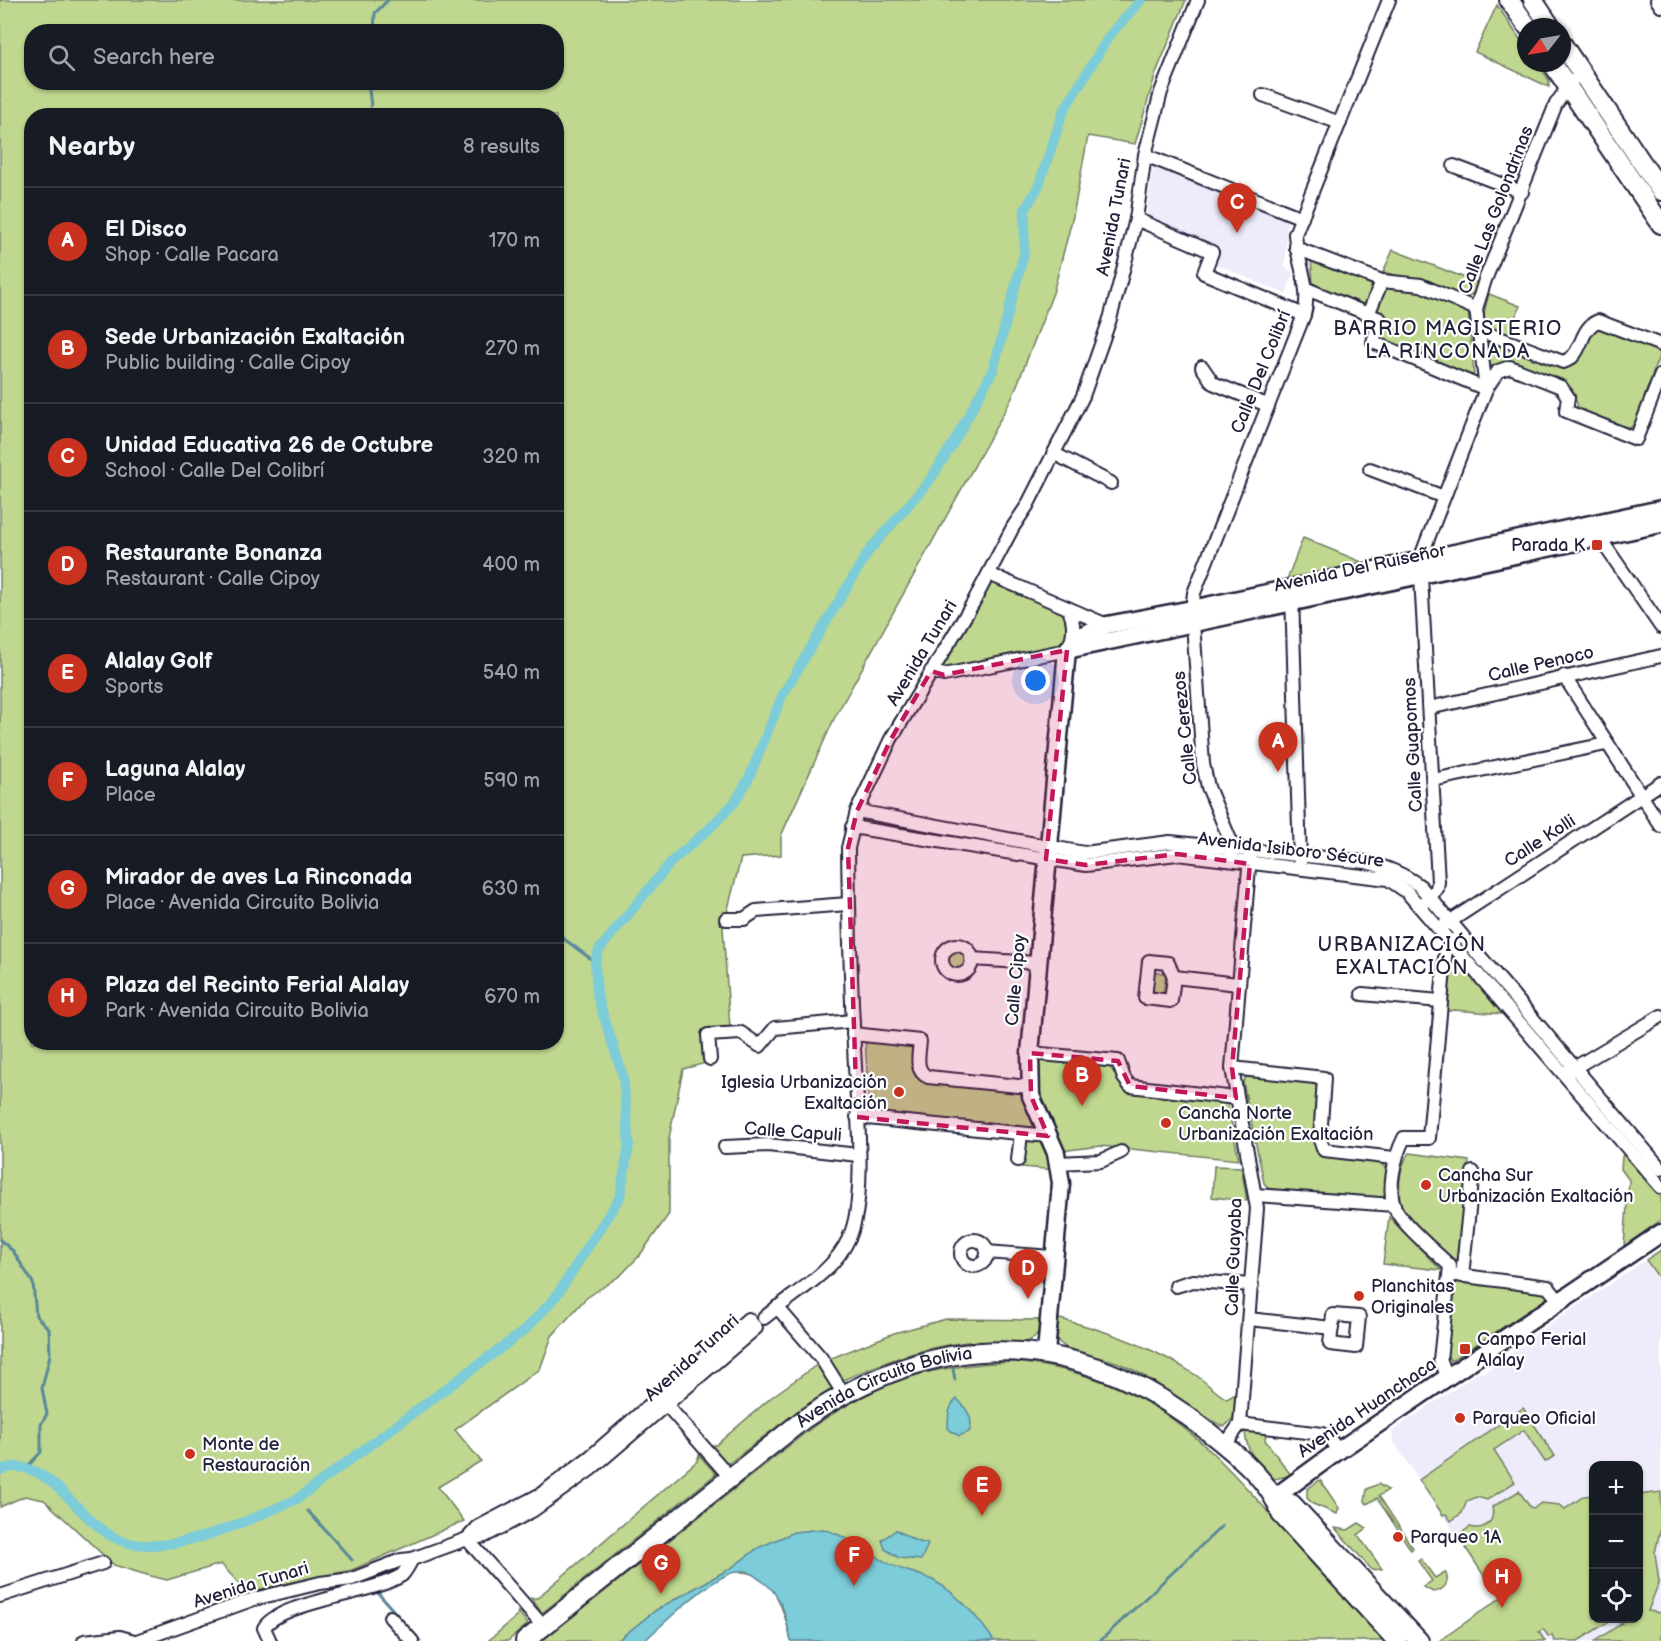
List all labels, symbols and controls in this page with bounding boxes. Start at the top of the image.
north arrow [1517,18,1571,72]
search box [24,24,564,90]
icon: search [45,41,78,74]
text: Search here [93,44,215,71]
street label: Calle Las Golondrinas [1454,123,1538,297]
text: Nearby [48,132,135,163]
text: 8 results [463,135,540,159]
street label: Avenida Tunari [1092,156,1136,278]
pin: C [1218,184,1256,233]
text: El Disco [105,216,187,243]
text: A [61,229,74,253]
text: 170 m [489,229,540,253]
text: Shop · Calle Pacara [105,243,279,267]
street label: Calle Del Colibrí [1227,307,1296,437]
district label: BARRIO MAGISTERIO LA RINCONADA [1333,317,1563,364]
text: Sede Urbanización Exaltación [105,324,405,351]
text: B [60,337,75,361]
text: 270 m [485,337,540,361]
text: Public building · Calle Cipoy [105,351,351,375]
text: Unidad Educativa 26 de Octubre [105,432,433,459]
text: C [60,445,75,469]
text: 320 m [482,445,540,469]
text: School · Calle Del Colibrí [105,459,325,483]
place label: Parada K [1511,535,1585,556]
marker: Parada K [1590,538,1604,552]
street label: Avenida Del Ruiseñor [1272,539,1448,596]
text: Restaurante Bonanza [105,540,322,567]
text: D [61,553,74,577]
text: 400 m [482,553,540,577]
text: Restaurant · Calle Cipoy [105,567,320,591]
street label: Avenida Tunari [882,596,962,710]
street label: Calle Penoco [1486,642,1596,686]
text: Alalay Golf [105,648,213,675]
text: E [61,661,74,685]
text: 540 m [483,661,540,685]
your location [1021,666,1050,695]
street label: Calle Cerezos [1169,670,1201,786]
text: Sports [105,675,163,699]
street label: Calle Guapomos [1399,677,1427,813]
pin: A [1258,722,1298,772]
text: Laguna Alalay [105,756,245,783]
text: F [61,769,74,793]
text: 590 m [483,769,540,793]
text: Place [105,783,156,807]
street label: Calle Kolli [1501,810,1579,872]
street label: Avenida Isiboro Sécure [1197,828,1386,872]
text: Mirador de aves La Rinconada [105,864,412,891]
text: G [60,877,75,901]
text: 630 m [482,877,540,901]
text: Place · Avenida Circuito Bolivia [105,891,379,915]
street label: Calle Cipoy [1002,932,1031,1027]
district label: URBANIZACIÓN EXALTACIÓN [1318,932,1486,980]
text: Plaza del Recinto Ferial Alalay [105,972,409,999]
text: H [60,985,75,1009]
text: 670 m [484,985,540,1009]
text: Park · Avenida Circuito Bolivia [105,999,369,1023]
pin: B [1062,1056,1102,1106]
place label: Iglesia Urbanización Exaltación [721,1072,887,1114]
marker: Iglesia Urbanización Exaltación [892,1085,906,1099]
place label: Cancha Norte Urbanización Exaltación [1178,1103,1373,1145]
marker: Cancha Norte Urbanización Exaltación [1159,1116,1173,1130]
street label: Calle Capuli [743,1118,843,1146]
place label: Cancha Sur Urbanización Exaltación [1438,1165,1633,1207]
marker: Cancha Sur Urbanización Exaltación [1419,1178,1433,1192]
street label: Calle Guayaba [1221,1198,1247,1316]
pin: D [1008,1250,1048,1299]
place label: Planchitas Originales [1371,1276,1454,1318]
marker: Planchitas Originales [1352,1289,1366,1303]
street label: Avenida Tunari [641,1310,743,1406]
place label: Campo Ferial Alalay [1477,1329,1586,1371]
street label: Avenida Circuito Bolivia [792,1342,973,1432]
marker: Campo Ferial Alalay [1458,1342,1472,1356]
street label: Avenida Huanchaca [1294,1354,1440,1462]
place label: Parqueo Oficial [1472,1408,1596,1429]
marker: Parqueo Oficial [1453,1411,1467,1425]
place label: Monte de Restauración [202,1434,310,1476]
marker: Monte de Restauración [183,1447,197,1461]
map controls [1589,1461,1643,1623]
button: + [1589,1461,1643,1515]
pin: E [962,1466,1002,1516]
button: − [1589,1515,1643,1569]
place label: Parqueo 1A [1410,1527,1501,1548]
marker: Parqueo 1A [1391,1530,1405,1544]
pin: F [834,1536,874,1586]
pin: G [642,1544,680,1594]
street label: Avenida Tunari [191,1558,311,1612]
pin: H [1482,1558,1522,1608]
button: locate [1589,1569,1643,1623]

